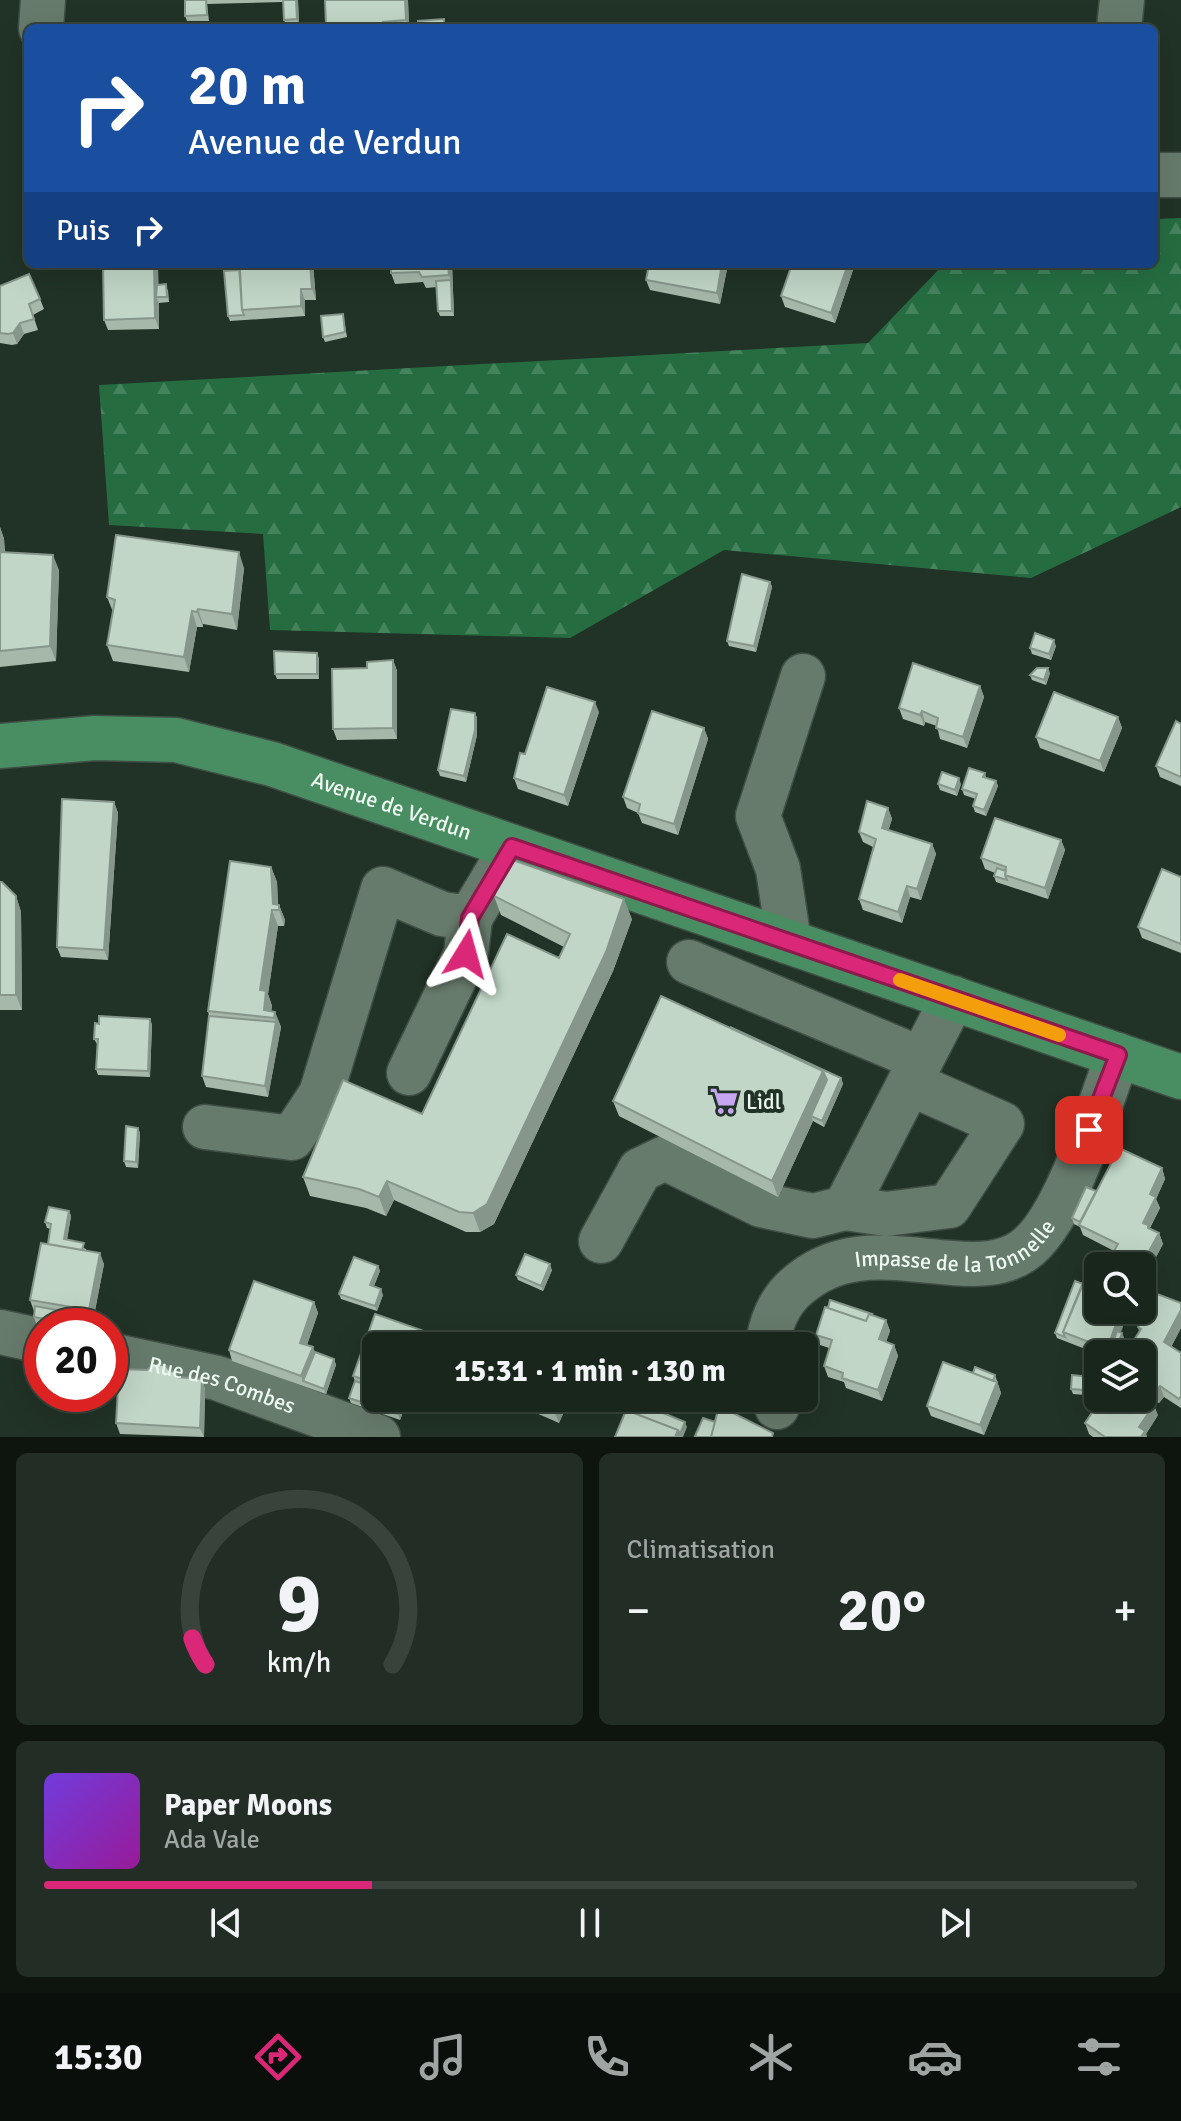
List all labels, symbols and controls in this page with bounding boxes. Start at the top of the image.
text: 20 m [188,51,306,120]
icon: right [56,56,160,160]
text: Avenue de Verdun [188,120,462,165]
icon: right [126,208,170,252]
text: Puis [56,212,110,249]
street label: Avenue de Verdun [308,766,475,846]
position arrow [424,912,508,996]
supermarket icon: Lidl [709,1086,739,1116]
place label: Lidl [746,1088,781,1115]
pin [1055,1096,1123,1164]
icon: arrive [1067,1108,1111,1152]
street label: Impasse de la Tonnelle [853,1214,1061,1278]
map controls [1084,1252,1156,1412]
button: search [1084,1252,1156,1324]
speed limit sign: 20 [24,1308,128,1412]
button: layers [1084,1340,1156,1412]
street label: Rue des Combes [146,1351,299,1420]
text: 15:31 · 1 min · 130 m [454,1353,726,1390]
text: Climatisation [627,1534,775,1566]
text: 9 [277,1553,322,1655]
text: 20° [837,1574,926,1648]
text: − [627,1584,650,1638]
text: + [1113,1584,1137,1638]
text: km/h [267,1645,332,1680]
text: Paper Moons [164,1787,332,1824]
text: Ada Vale [164,1824,260,1856]
icon: previous [204,1901,248,1945]
icon: pause [568,1901,612,1945]
icon: next [933,1901,977,1945]
icon: directions [250,2029,306,2085]
icon: music [415,2029,471,2085]
icon: phone [579,2029,635,2085]
icon: climate [743,2029,799,2085]
icon: car [907,2029,963,2085]
icon: filters [1071,2029,1127,2085]
text: 15:30 [54,2035,142,2080]

